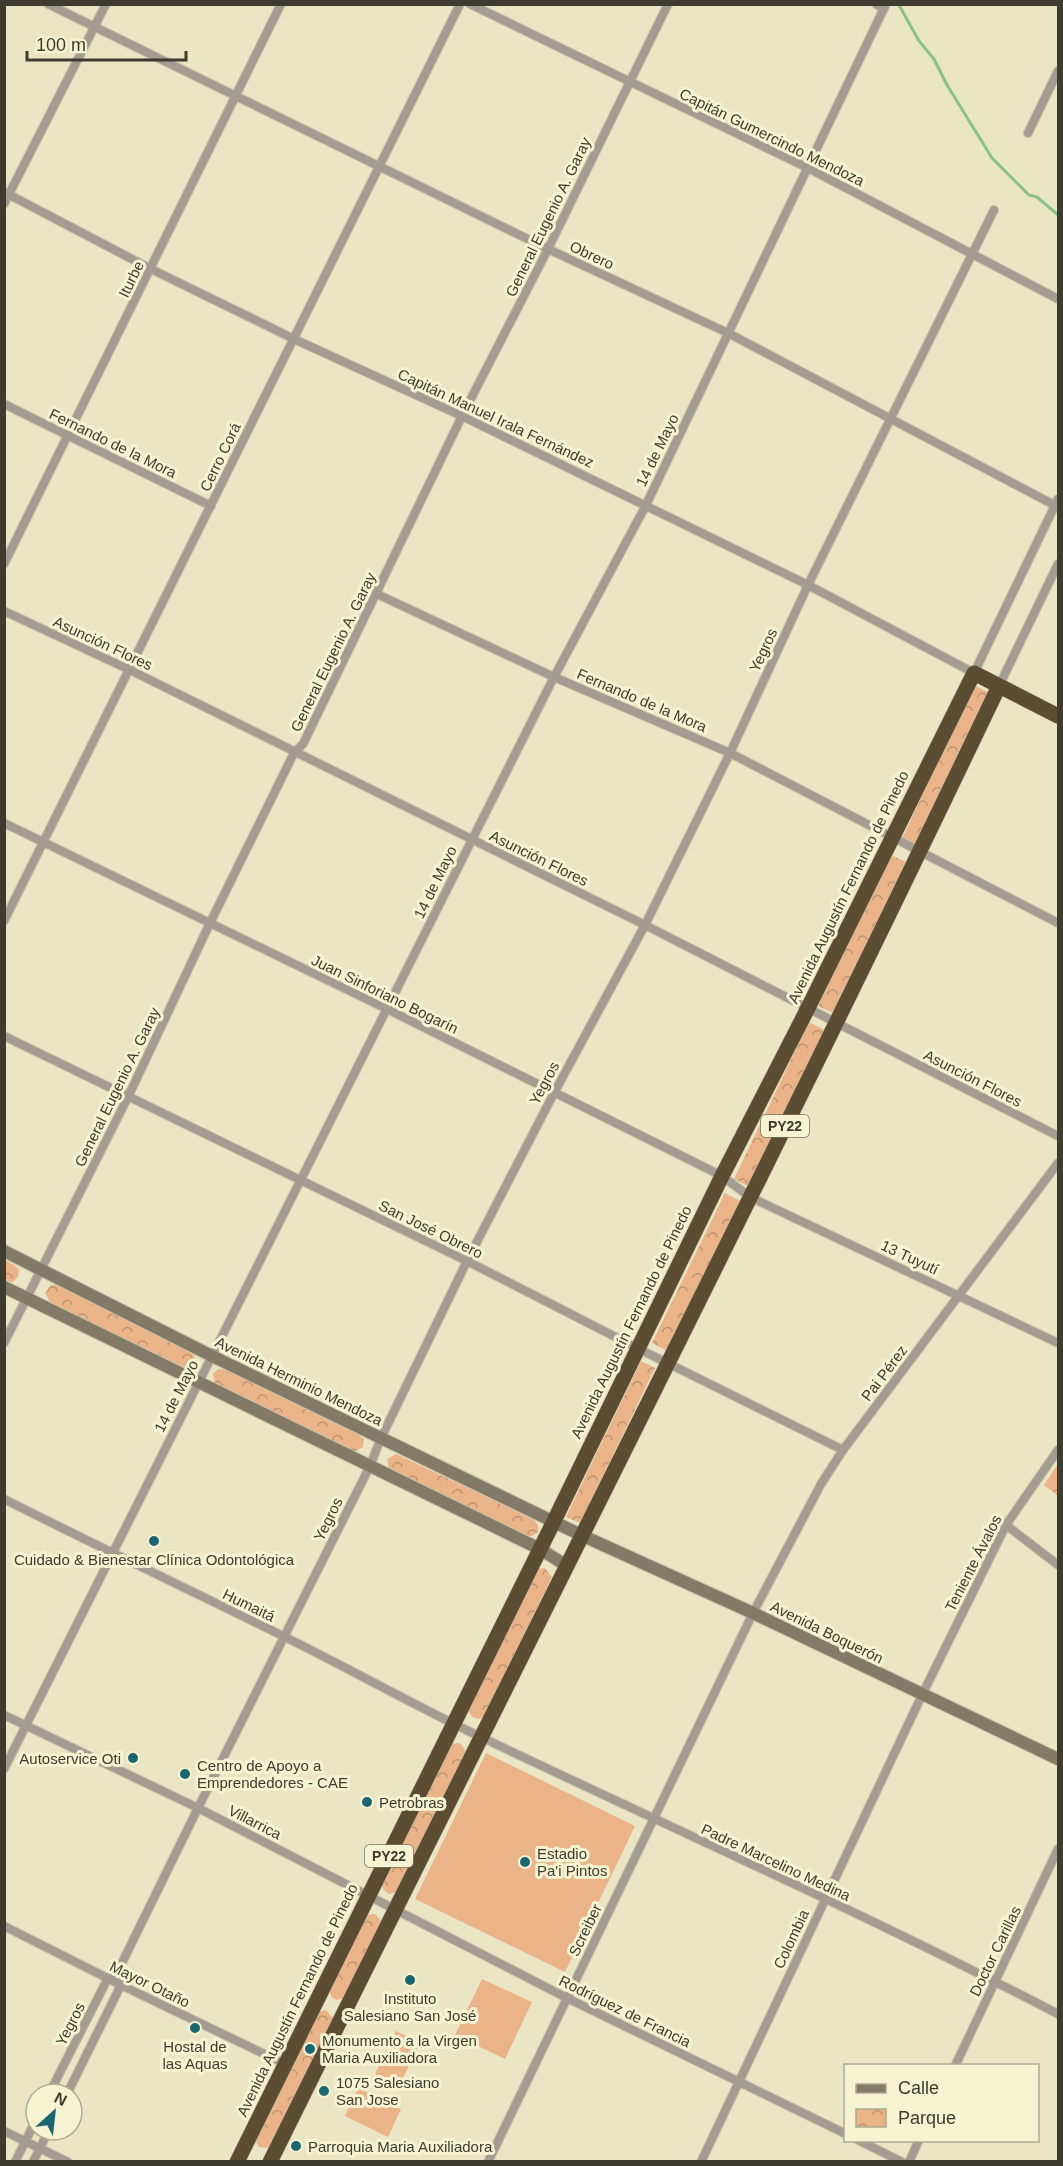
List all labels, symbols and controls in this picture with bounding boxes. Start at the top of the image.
scale bar [27,24,186,62]
text: 100 m [36,35,86,55]
street label: Capitán Gumercindo Mendoza [677,85,868,190]
street label: General Eugenio A. Garay [502,134,594,299]
street label: Obrero [567,237,617,273]
street label: Iturbe [115,258,147,300]
street label: Capitán Manuel Irala Fernández [395,365,597,471]
street label: Fernando de la Mora [47,405,180,481]
street label: 14 de Mayo [632,411,682,489]
street label: Cerro Corá [196,419,244,494]
street label: General Eugenio A. Garay [287,569,379,734]
street label: Asunción Flores [51,613,155,673]
street label: Yegros [746,625,780,675]
street label: Fernando de la Mora [575,665,710,735]
street label: Avenida Augustín Fernando de Pinedo [784,768,912,1006]
street label: Asunción Flores [487,827,591,889]
street label: 14 de Mayo [410,843,460,921]
street label: Juan Sinforiano Bogarín [309,951,461,1037]
street label: General Eugenio A. Garay [71,1004,163,1169]
street label: Asunción Flores [921,1046,1025,1110]
street label: Yegros [526,1059,562,1107]
road number: PY22 [761,1115,809,1137]
street label: San José Obrero [376,1197,486,1261]
street label: Avenida Augustín Fernando de Pinedo [567,1203,695,1441]
street label: 13 Tuyutí [878,1236,942,1278]
street label: Avenida Herminio Mendoza [213,1333,386,1429]
street label: Pai Pérez [858,1342,910,1404]
street label: 14 de Mayo [151,1357,201,1435]
street label: Yegros [310,1495,346,1543]
street label: Teniente Ávalos [941,1512,1005,1614]
marker: Cuidado & Bienestar Clínica Odontológica [147,1534,161,1548]
place label: Cuidado & Bienestar Clínica Odontológica [14,1551,295,1568]
street label: Humaitá [220,1585,278,1625]
street label: Avenida Boquerón [768,1597,886,1667]
place label: Autoservice Oti [19,1750,121,1767]
marker: Autoservice Oti [126,1751,140,1765]
place label: Centro de Apoyo a Emprendedores - CAE [197,1757,348,1791]
marker: Centro de Apoyo a Emprendedores - CAE [178,1767,192,1781]
place label: Petrobras [379,1794,444,1811]
marker: Petrobras [360,1795,374,1809]
street label: Villarrica [226,1801,285,1843]
street label: Padre Marcelino Medina [699,1820,854,1904]
road number: PY22 [365,1845,413,1867]
place label: Estadio Pa'i Pintos [537,1845,607,1879]
marker: Estadio Pa'i Pintos [518,1855,532,1869]
street label: Avenida Augustín Fernando de Pinedo [233,1881,361,2119]
street label: Screiber [565,1901,605,1959]
street label: Doctor Carillas [966,1903,1024,1999]
street label: Colombia [770,1906,812,1971]
street label: Mayor Otaño [107,1957,193,2011]
street label: Rodríguez de Francia [556,1972,694,2051]
marker: Instituto Salesiano San José [403,1973,417,1987]
place label: Instituto Salesiano San José [344,1990,476,2024]
street label: Yegros [52,2000,88,2048]
marker: Hostal de las Aquas [188,2021,202,2035]
place label: Monumento a la Virgen Maria Auxiliadora [322,2032,477,2066]
place label: Hostal de las Aquas [162,2038,228,2072]
marker: Monumento a la Virgen Maria Auxiliadora [303,2042,317,2056]
legend [844,2064,1039,2142]
place label: 1075 Salesiano San Jose [336,2074,439,2108]
text: Calle [898,2078,939,2098]
north arrow [24,2082,84,2142]
marker: 1075 Salesiano San Jose [317,2084,331,2098]
text: N [52,2089,70,2109]
text: Parque [898,2108,956,2128]
place label: Parroquia Maria Auxiliadora [308,2138,493,2155]
marker: Parroquia Maria Auxiliadora [289,2139,303,2153]

